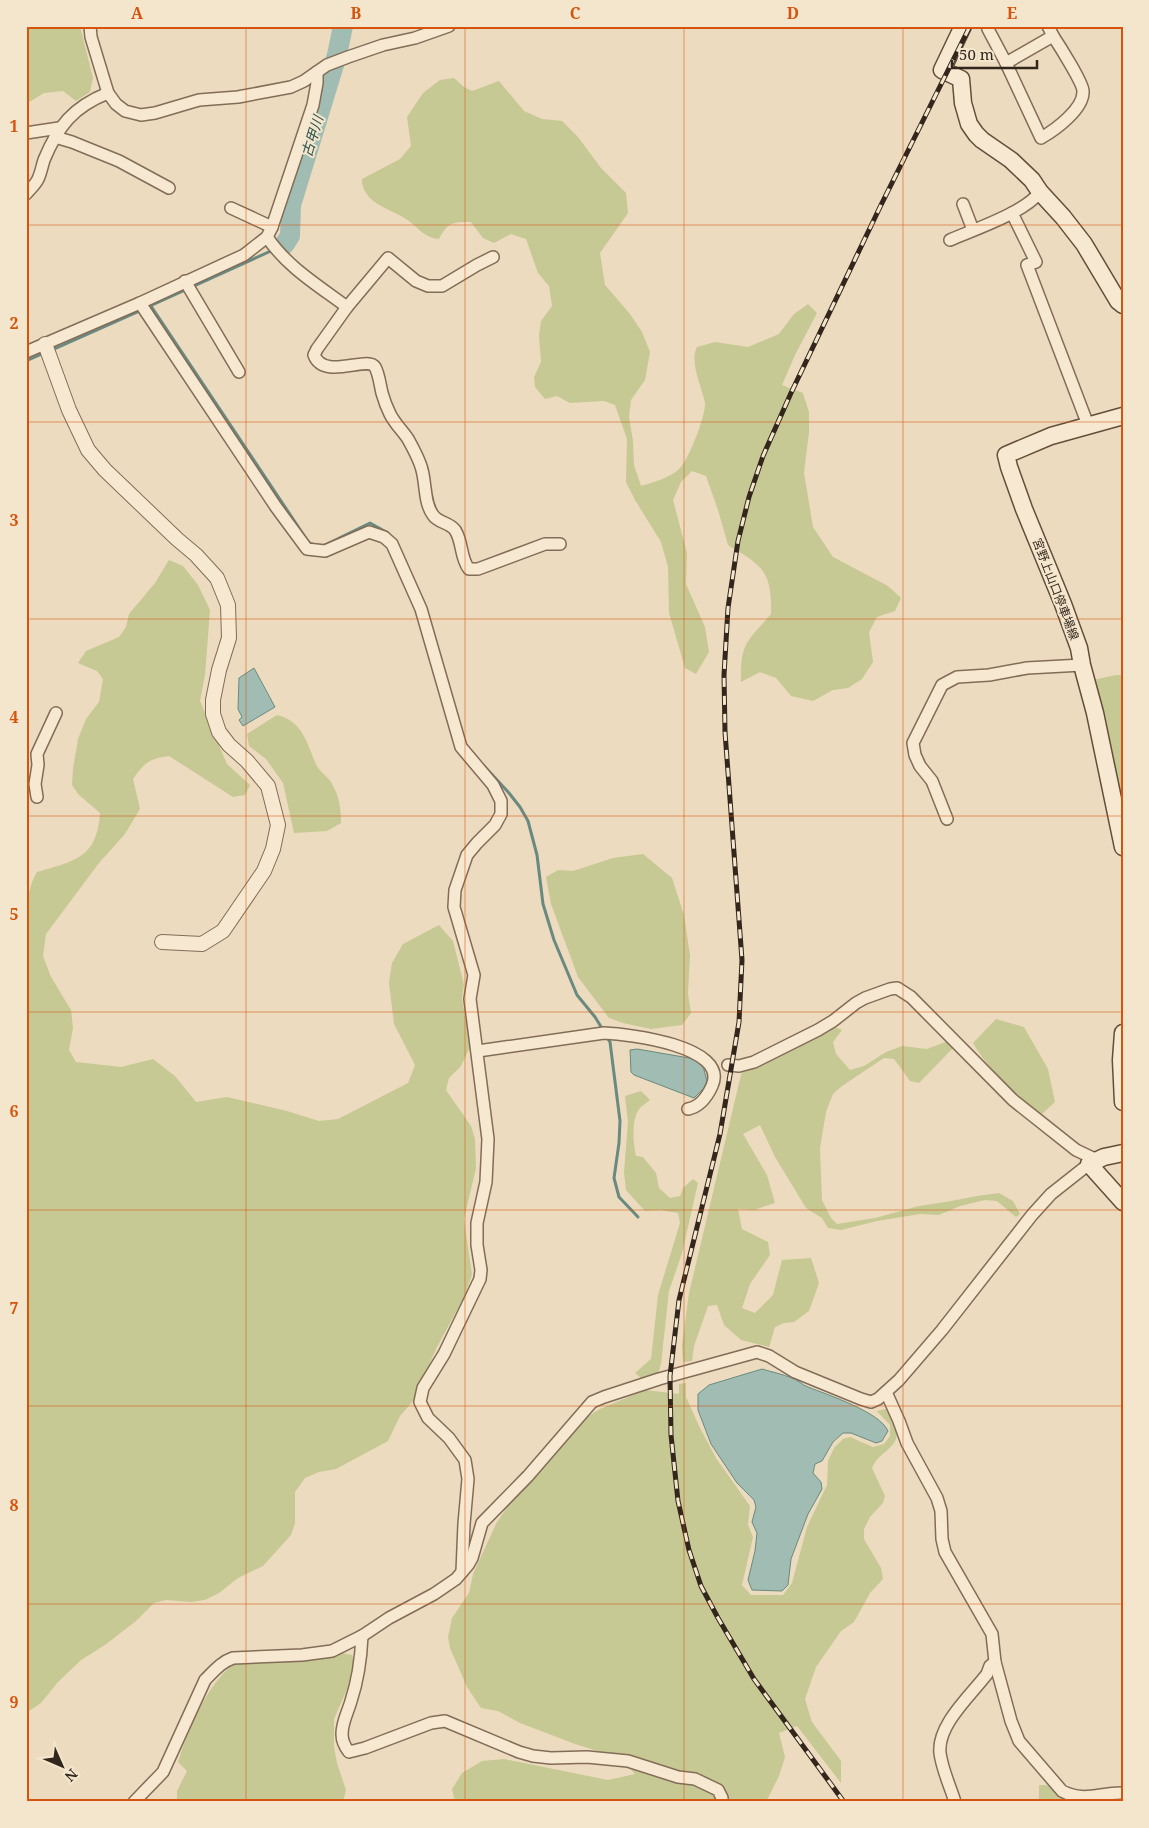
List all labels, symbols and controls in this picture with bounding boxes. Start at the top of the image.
text: A [131,2,144,24]
text: B [351,2,362,24]
text: C [570,2,581,24]
text: D [787,2,799,24]
text: E [1007,2,1017,24]
scale bar [952,38,1036,70]
text: 50 m [959,44,994,64]
water label: 古甲川 [297,111,328,159]
text: 1 [9,115,19,137]
text: 2 [9,312,19,334]
text: 3 [9,509,19,531]
street label: 宮野上山口停車場線 [1029,536,1083,642]
text: 4 [9,706,19,728]
text: 5 [9,903,19,925]
text: 6 [9,1100,19,1122]
text: 7 [9,1297,19,1319]
text: 8 [9,1494,19,1516]
text: 9 [9,1691,19,1713]
north arrow [38,1740,88,1790]
text: N [61,1765,82,1786]

